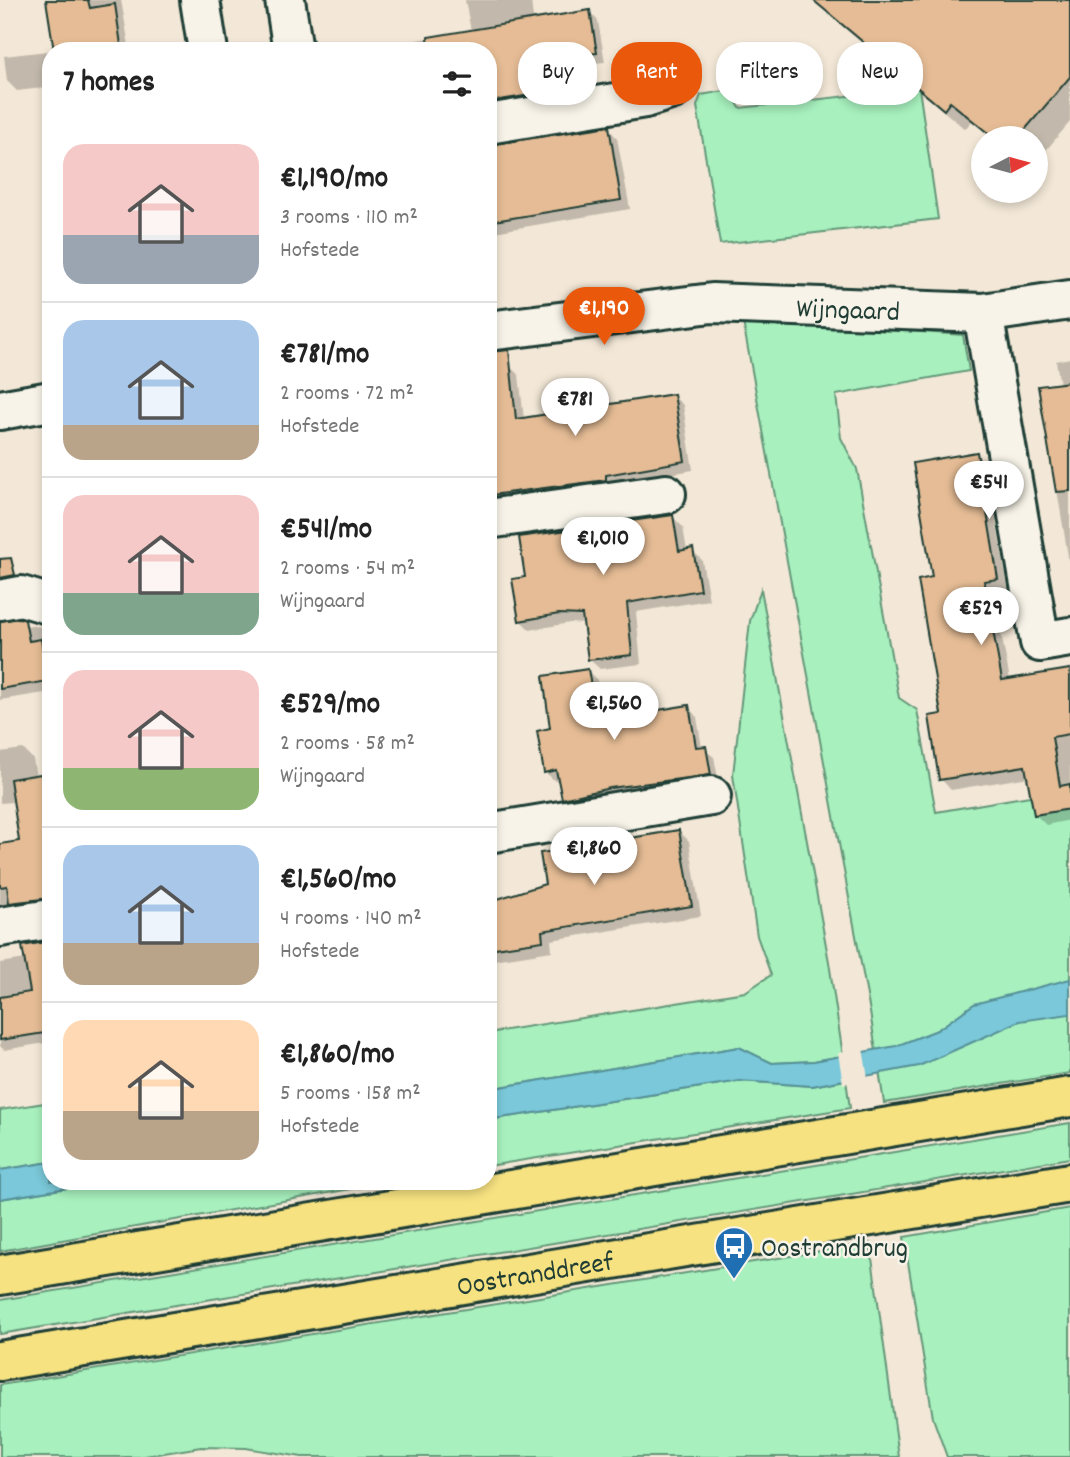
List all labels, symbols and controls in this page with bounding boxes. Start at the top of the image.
chip: Buy [518,42,597,105]
chip: Rent [611,42,702,105]
chip: Filters [716,42,823,105]
chip: New [837,42,923,105]
text: 7 homes [63,63,155,106]
icon: filters [438,65,476,103]
north arrow [971,126,1048,203]
map controls [971,126,1048,203]
text: €1,190/mo [280,159,388,202]
icon: home [119,172,203,256]
text: 3 rooms · 110 m² [280,202,418,235]
text: Hofstede [280,235,359,268]
pin: €1,190 [547,288,661,347]
street label: Wijngaard [795,291,900,335]
text: €1,190 [579,293,629,326]
text: €781/mo [280,335,369,378]
icon: home [119,348,203,432]
text: 2 rooms · 72 m² [280,378,414,411]
pin: €781 [534,378,616,438]
text: €781 [557,384,593,417]
text: Hofstede [280,411,359,444]
pin: €541 [948,462,1030,521]
text: €541 [970,467,1008,500]
text: €541/mo [280,510,372,553]
pin: €1,010 [546,518,660,577]
icon: home [119,523,203,607]
text: €1,010 [577,523,629,556]
text: 2 rooms · 54 m² [280,553,415,586]
text: Wijngaard [280,586,365,619]
pin: €529 [940,588,1022,647]
text: €529 [959,593,1003,626]
pin: €1,560 [557,682,671,742]
text: €529/mo [280,685,380,728]
text: €1,560 [586,688,642,721]
icon: home [119,698,203,782]
text: 2 rooms · 58 m² [280,728,415,761]
text: Wijngaard [280,761,365,794]
pin: €1,860 [537,828,651,887]
text: €1,860 [566,833,622,866]
text: €1,560/mo [280,860,396,903]
icon: home [119,873,203,957]
text: 4 rooms · 140 m² [280,903,422,936]
text: Hofstede [280,936,359,969]
text: €1,860/mo [280,1035,395,1078]
icon: home [119,1048,203,1132]
text: 5 rooms · 158 m² [280,1078,421,1111]
text: Hofstede [280,1111,359,1144]
bus stop icon: Oostrandbrug [713,1225,755,1280]
place label: Oostrandbrug [761,1231,908,1271]
street label: Oostranddreef [454,1244,618,1310]

